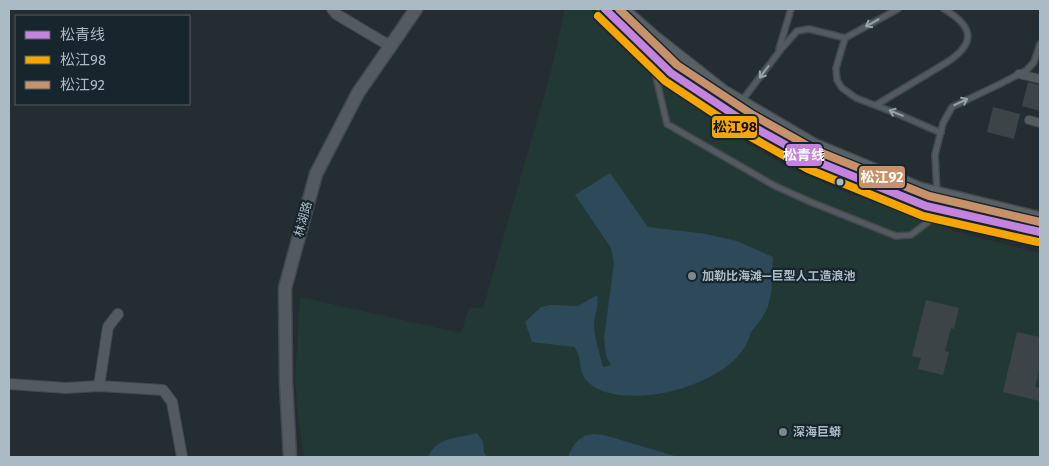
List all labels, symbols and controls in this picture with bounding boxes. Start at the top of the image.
legend [15,15,190,105]
one-way arrow [865,19,880,29]
text: 松青线 [60,26,105,44]
text: 松江98 [60,51,106,69]
one-way arrow [759,65,770,78]
text: 松江92 [60,76,105,94]
one-way arrow [953,97,968,107]
one-way arrow [889,108,904,117]
line badge: 松江98 [711,115,758,139]
text: 松江98 [713,119,757,136]
line badge: 松青线 [785,143,823,167]
text: 松青线 [783,147,825,164]
line badge: 松江92 [858,165,906,189]
text: 松江92 [861,169,903,186]
unlabelled marker [835,177,845,187]
street label: 林湖路 [292,200,314,238]
place label: 加勒比海滩—巨型人工造浪池 [702,269,856,283]
marker: 加勒比海滩—巨型人工造浪池 [686,270,698,282]
place label: 深海巨蟒 [793,425,841,439]
marker: 深海巨蟒 [777,426,789,438]

